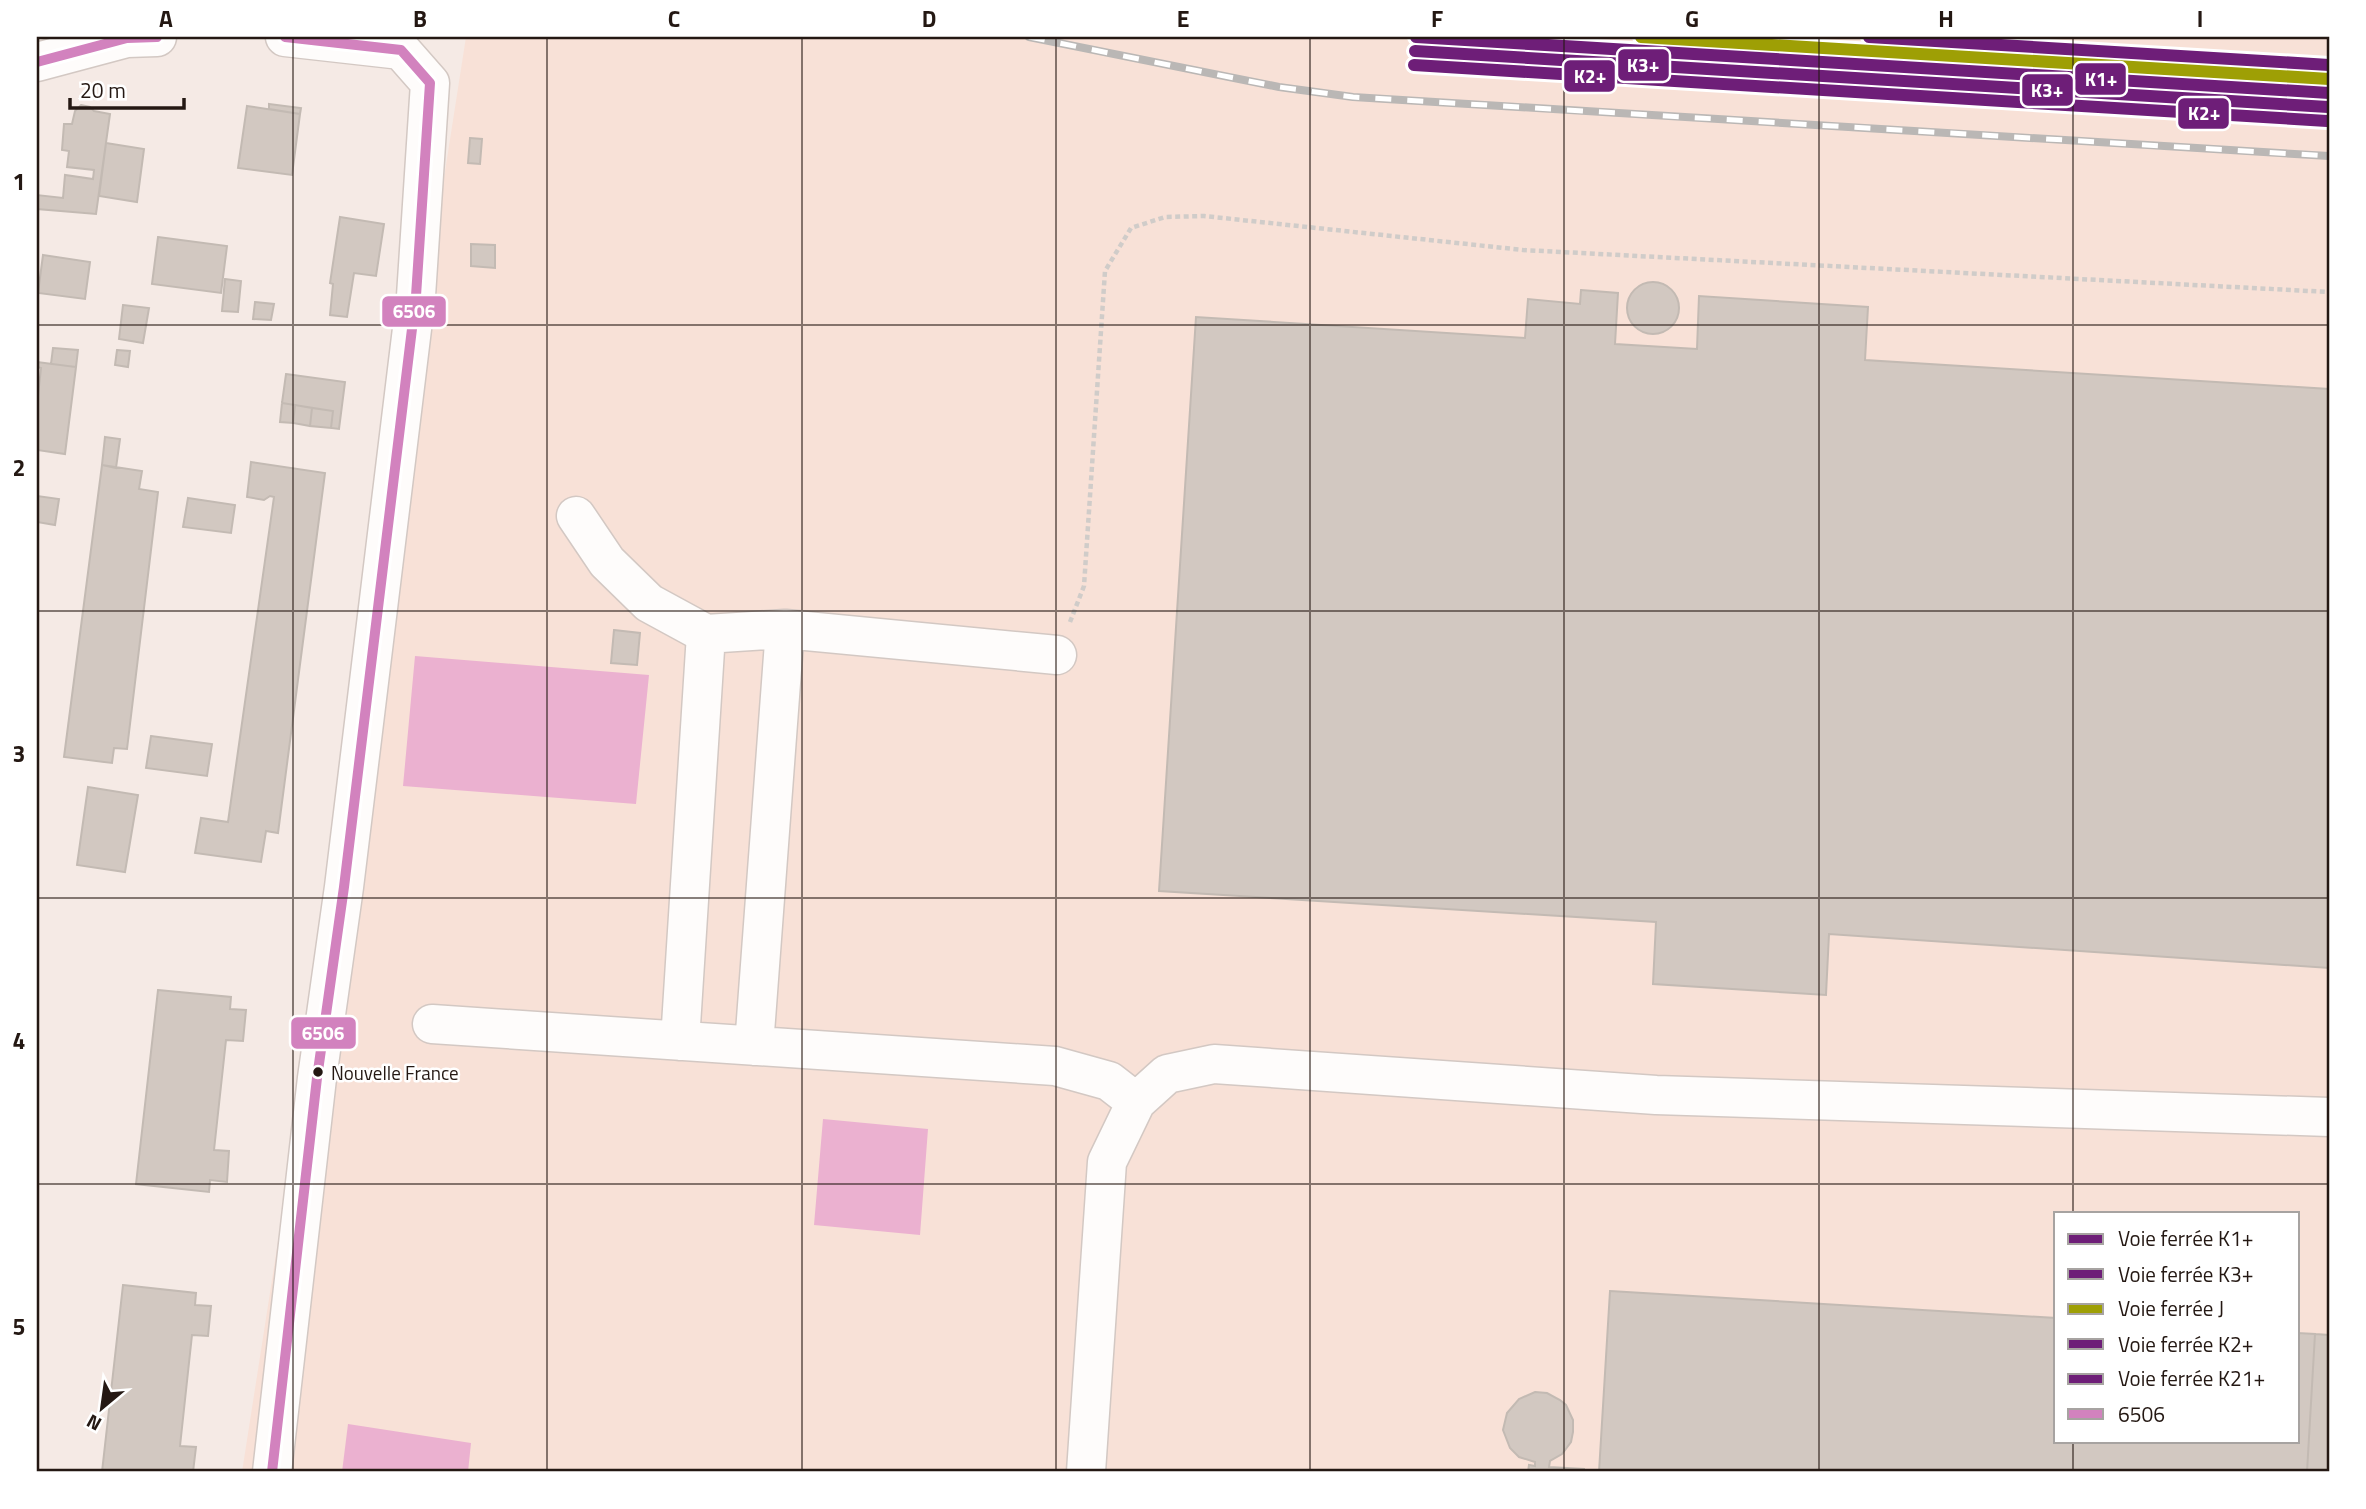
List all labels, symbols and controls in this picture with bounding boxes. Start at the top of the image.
text: A [159,1,173,36]
text: B [413,1,427,36]
text: C [668,1,680,36]
text: D [922,1,936,36]
text: E [1177,1,1189,36]
text: F [1431,1,1443,36]
text: G [1685,1,1699,36]
text: H [1938,1,1954,36]
text: I [2197,1,2203,36]
line badge: K3+ [1617,48,1670,82]
text: K3+ [1627,50,1659,79]
line badge: K2+ [1563,59,1616,93]
text: K2+ [1574,61,1606,90]
line badge: K1+ [2074,62,2127,96]
text: K1+ [2085,64,2117,93]
scale bar [70,66,184,110]
line badge: K3+ [2021,73,2074,107]
text: 20 m [80,74,126,106]
text: K3+ [2031,75,2063,104]
line badge: K2+ [2177,97,2230,130]
text: K2+ [2188,98,2220,127]
text: 1 [13,164,25,199]
line badge: 6506 [381,295,447,328]
text: 6506 [393,296,436,325]
text: 2 [13,450,25,485]
text: 3 [13,736,25,771]
line badge: 6506 [290,1016,357,1050]
text: 6506 [302,1018,345,1047]
text: 4 [13,1023,25,1058]
place label: Nouvelle France [331,1058,459,1087]
marker: Nouvelle France [311,1065,325,1079]
legend [2054,1212,2300,1442]
text: Voie ferrée K1+ [2118,1222,2253,1254]
text: Voie ferrée K3+ [2118,1258,2253,1290]
text: Voie ferrée J [2118,1292,2224,1324]
text: 5 [13,1309,25,1344]
text: Voie ferrée K2+ [2118,1328,2253,1360]
text: Voie ferrée K21+ [2118,1362,2265,1394]
north arrow [66,1372,136,1442]
text: 6506 [2118,1398,2165,1430]
text: N [81,1407,106,1439]

